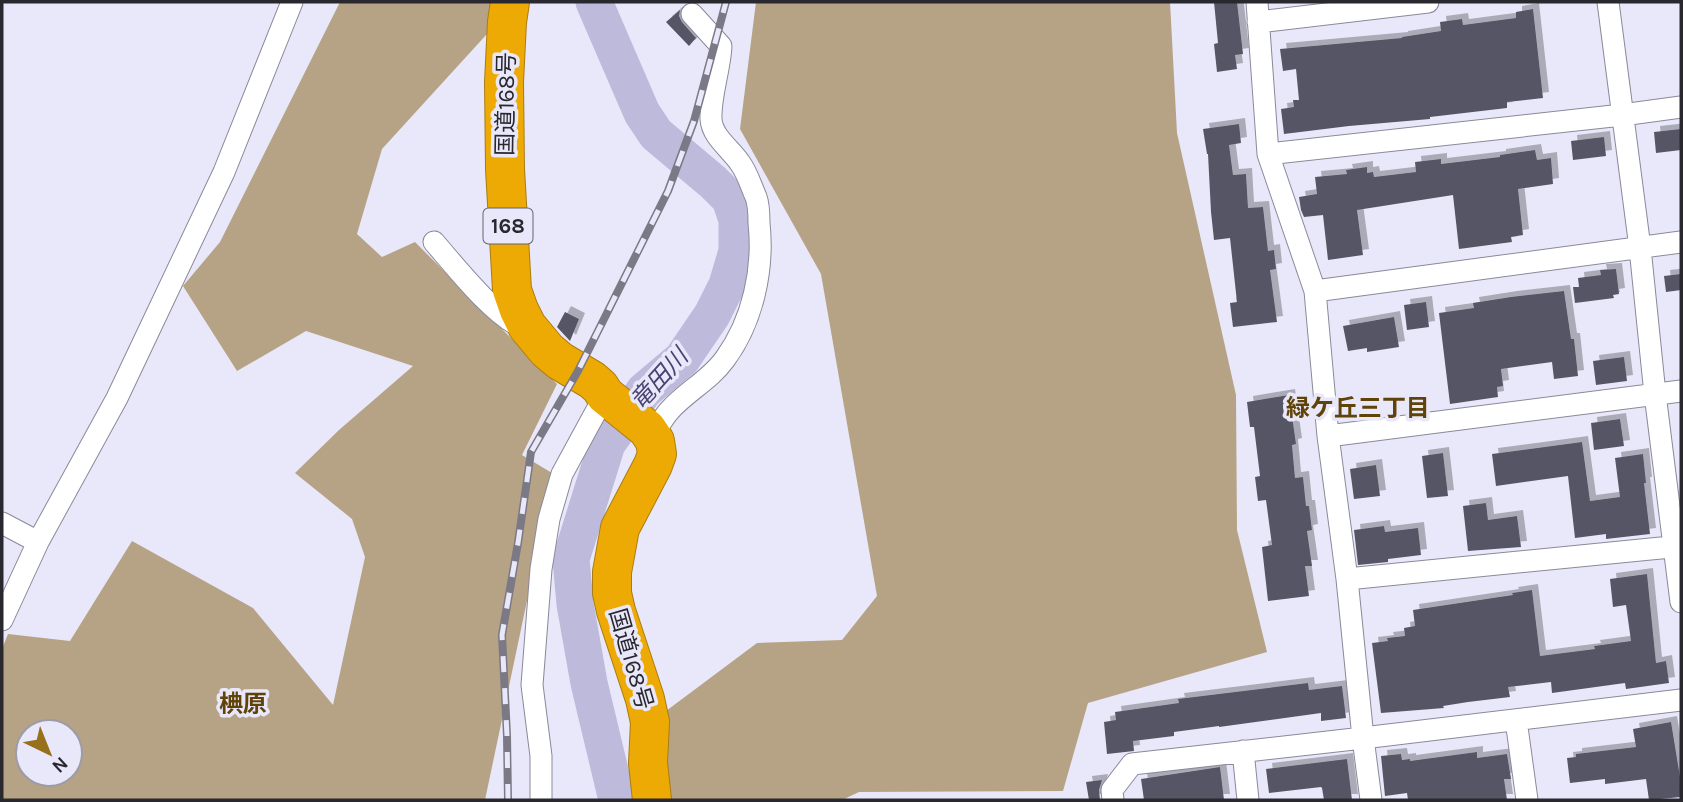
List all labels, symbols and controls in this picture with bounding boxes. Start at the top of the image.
street label: 国道168号 [492,52,520,156]
road number: 168 [484,208,532,244]
water label: 竜田川 [625,341,696,415]
district label: 緑ケ丘三丁目 [1286,394,1430,422]
street label: 国道168号 [604,605,658,713]
district label: 椣原 [219,690,267,718]
north arrow [14,718,84,788]
text: N [47,752,72,777]

